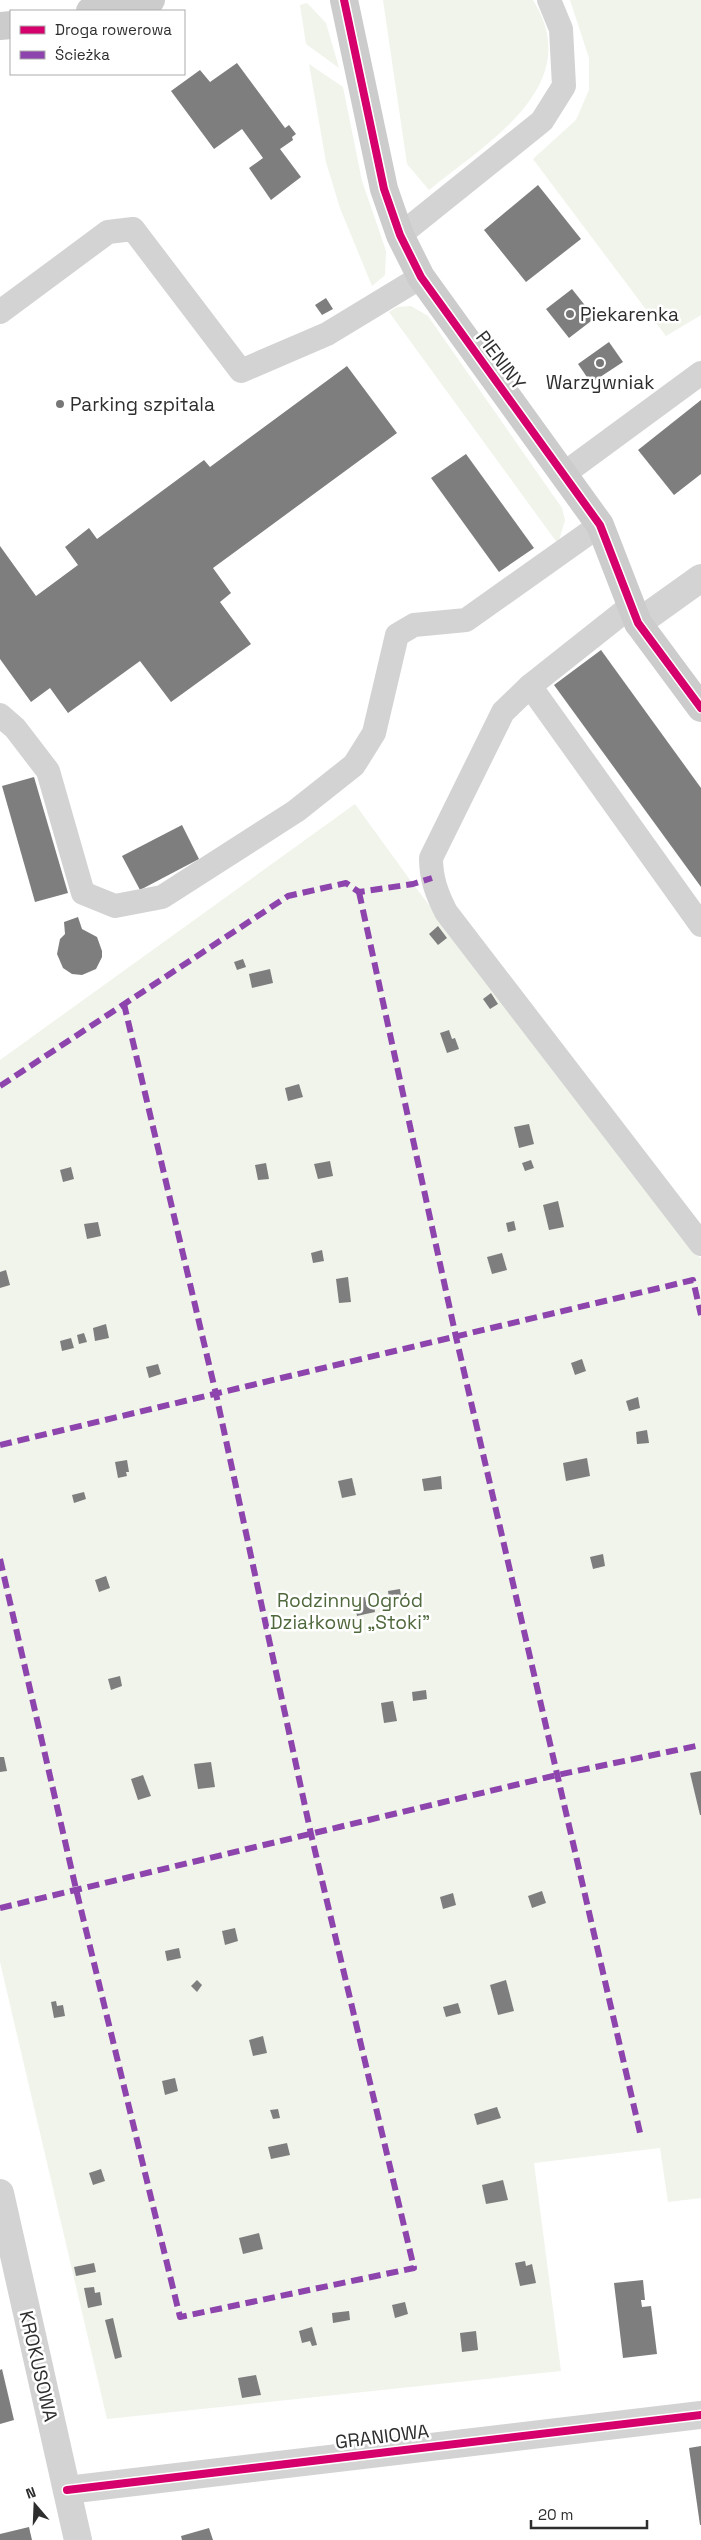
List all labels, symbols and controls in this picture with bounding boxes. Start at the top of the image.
legend [10,10,185,75]
text: Droga rowerowa [55,20,172,39]
text: Ścieżka [55,45,110,64]
place label: Piekarenka [580,302,679,327]
marker: Piekarenka [564,308,576,320]
street label: PIENINY [470,326,531,395]
marker: Warzywniak [594,357,606,369]
place label: Warzywniak [546,370,654,395]
place label: Parking szpitala [70,392,215,417]
marker: Parking szpitala [54,398,66,410]
park label: Rodzinny Ogród Działkowy „Stoki” [270,1588,430,1635]
street label: KROKUSOWA [14,2308,63,2424]
street label: GRANIOWA [334,2418,430,2455]
north arrow [10,2480,60,2530]
text: N [23,2483,38,2503]
scale bar [531,2498,647,2530]
text: 20 m [538,2505,573,2524]

